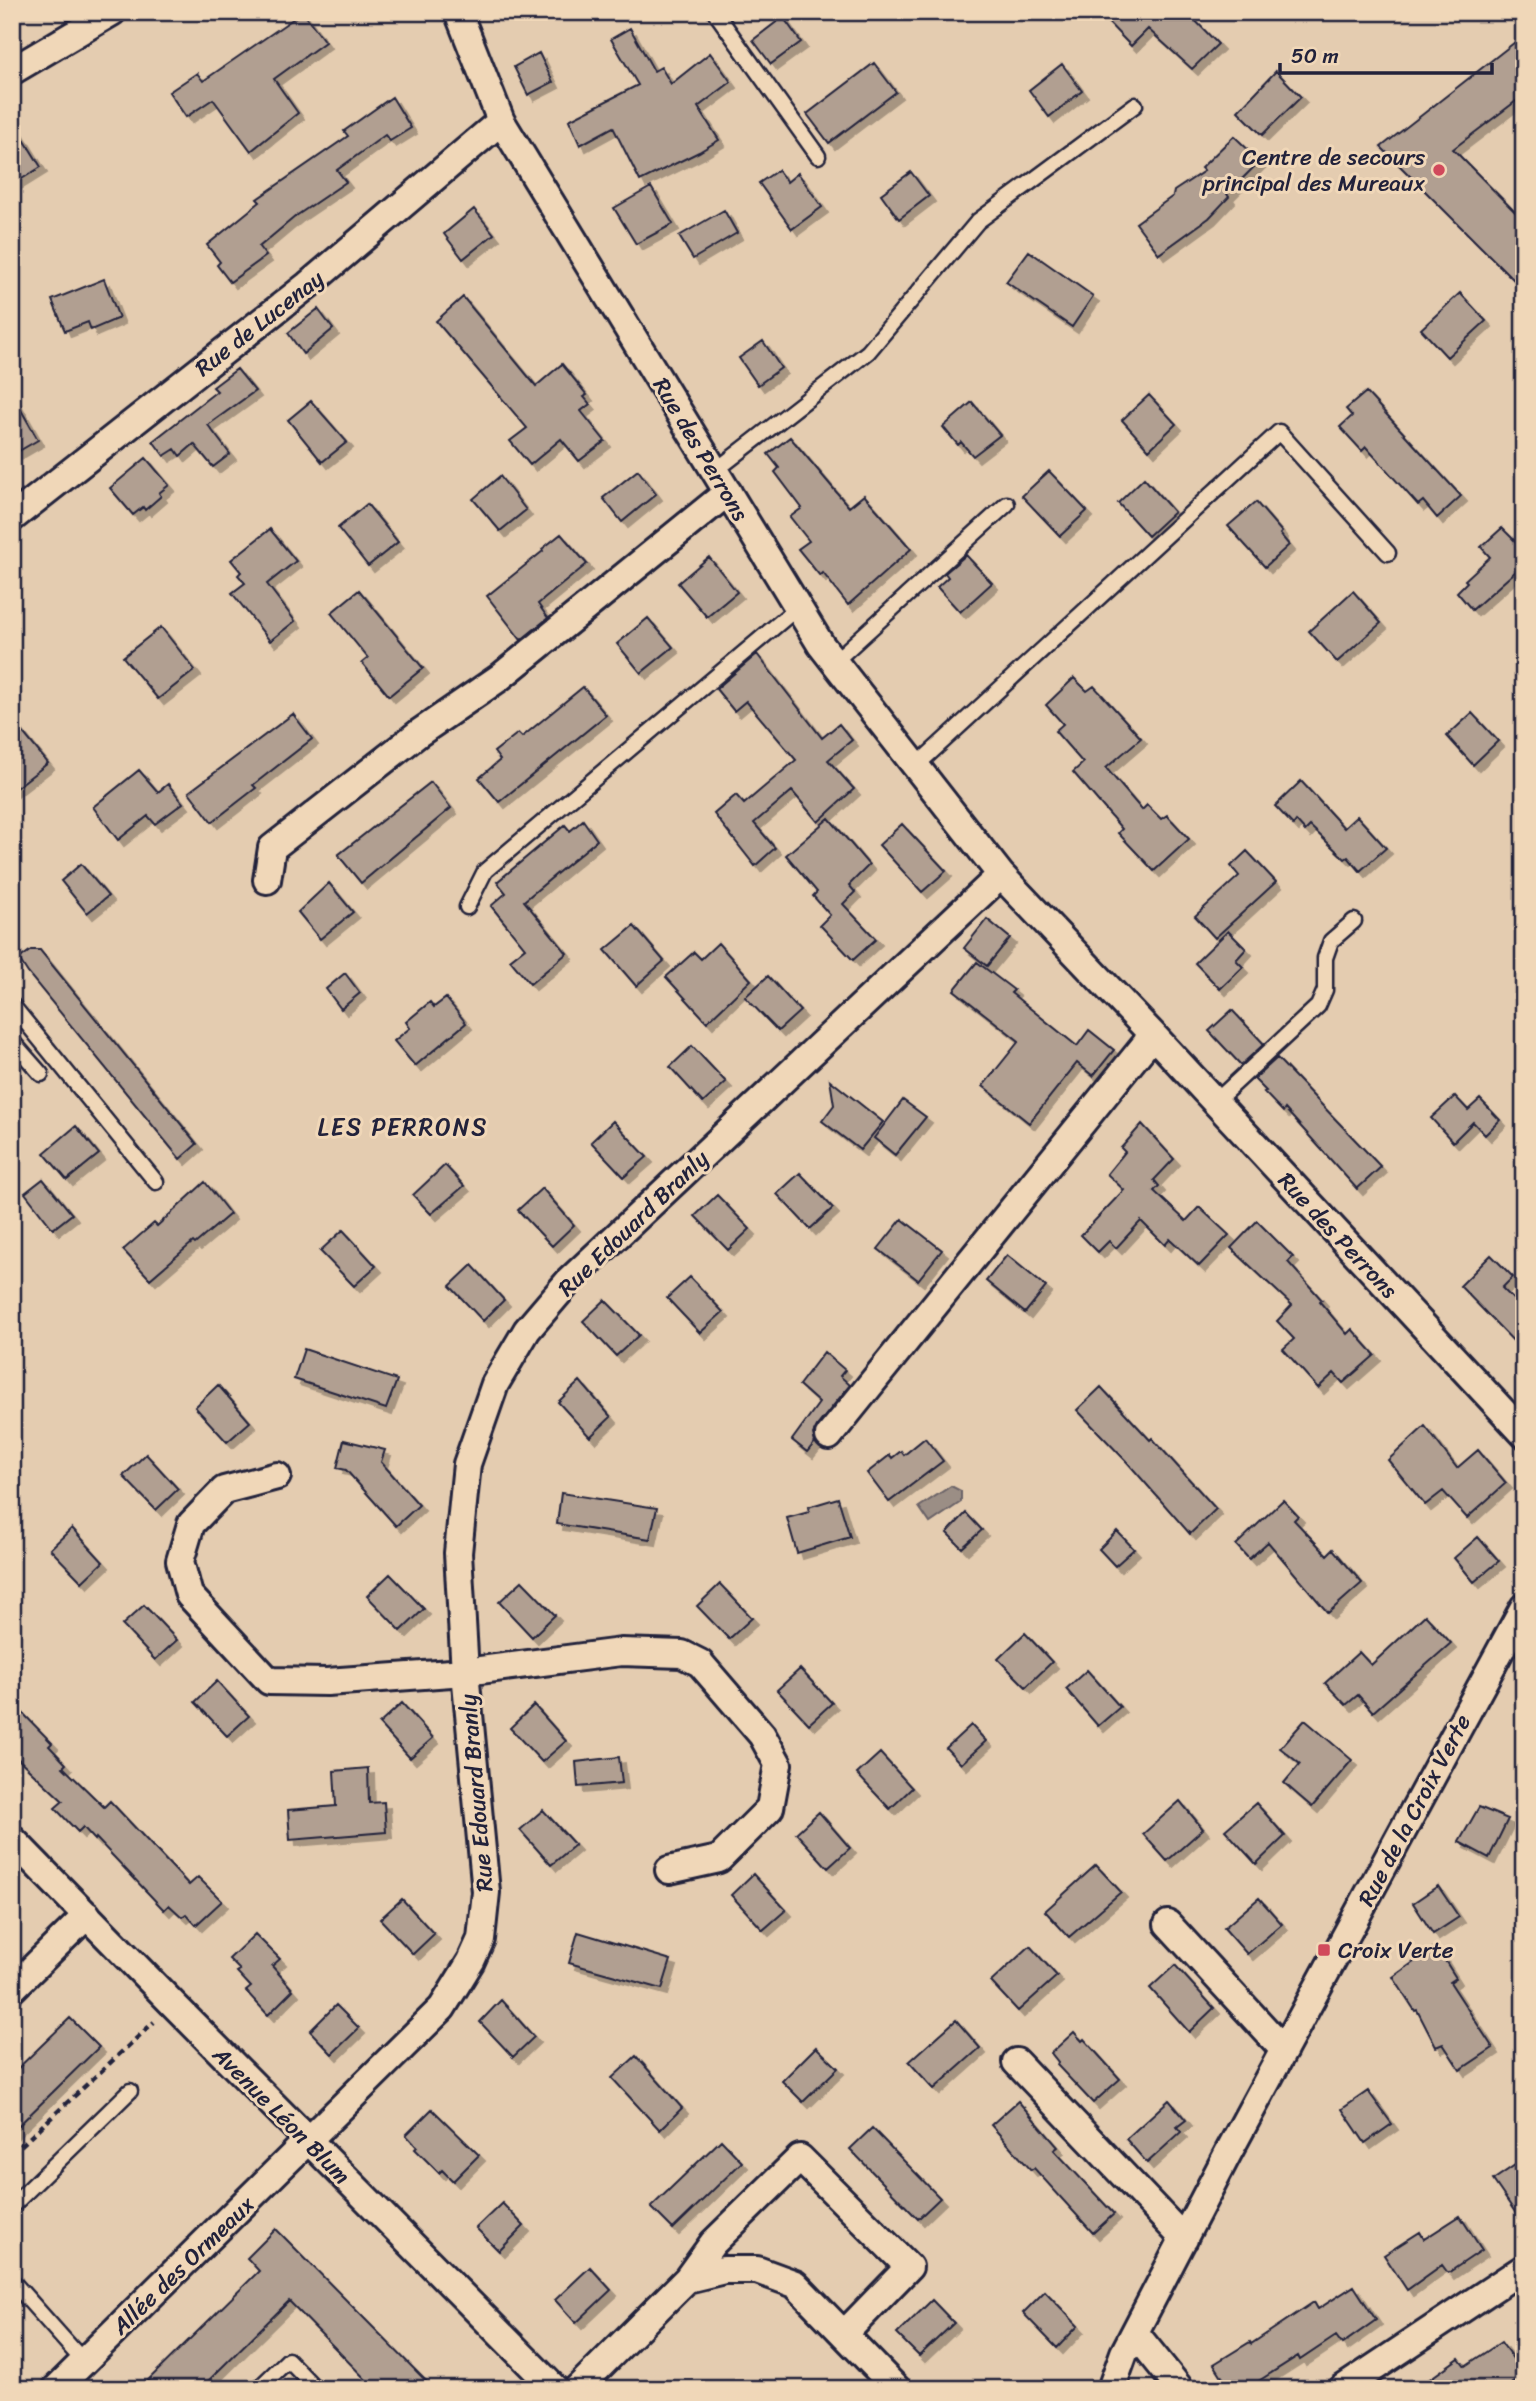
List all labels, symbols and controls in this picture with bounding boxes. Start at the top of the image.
scale bar [1280,32,1492,76]
text: 50 m [1291,37,1339,75]
place label: Centre de secours principal des Mureaux [1202,137,1425,204]
marker: Centre de secours principal des Mureaux [1431,162,1447,178]
street label: Rue de Lucenay [185,259,333,387]
street label: Rue des Perrons [641,369,760,530]
district label: LES PERRONS [318,1106,488,1148]
street label: Rue Edouard Branly [548,1140,719,1307]
street label: Rue des Perrons [1267,1162,1408,1309]
street label: Rue Edouard Branly [447,1692,506,1893]
street label: Rue de la Croix Verte [1346,1706,1483,1914]
place label: Croix Verte [1338,1930,1454,1971]
marker: Croix Verte [1316,1942,1332,1958]
street label: Avenue Léon Blum [202,2035,361,2195]
street label: Allée des Ormeaux [101,2185,265,2346]

